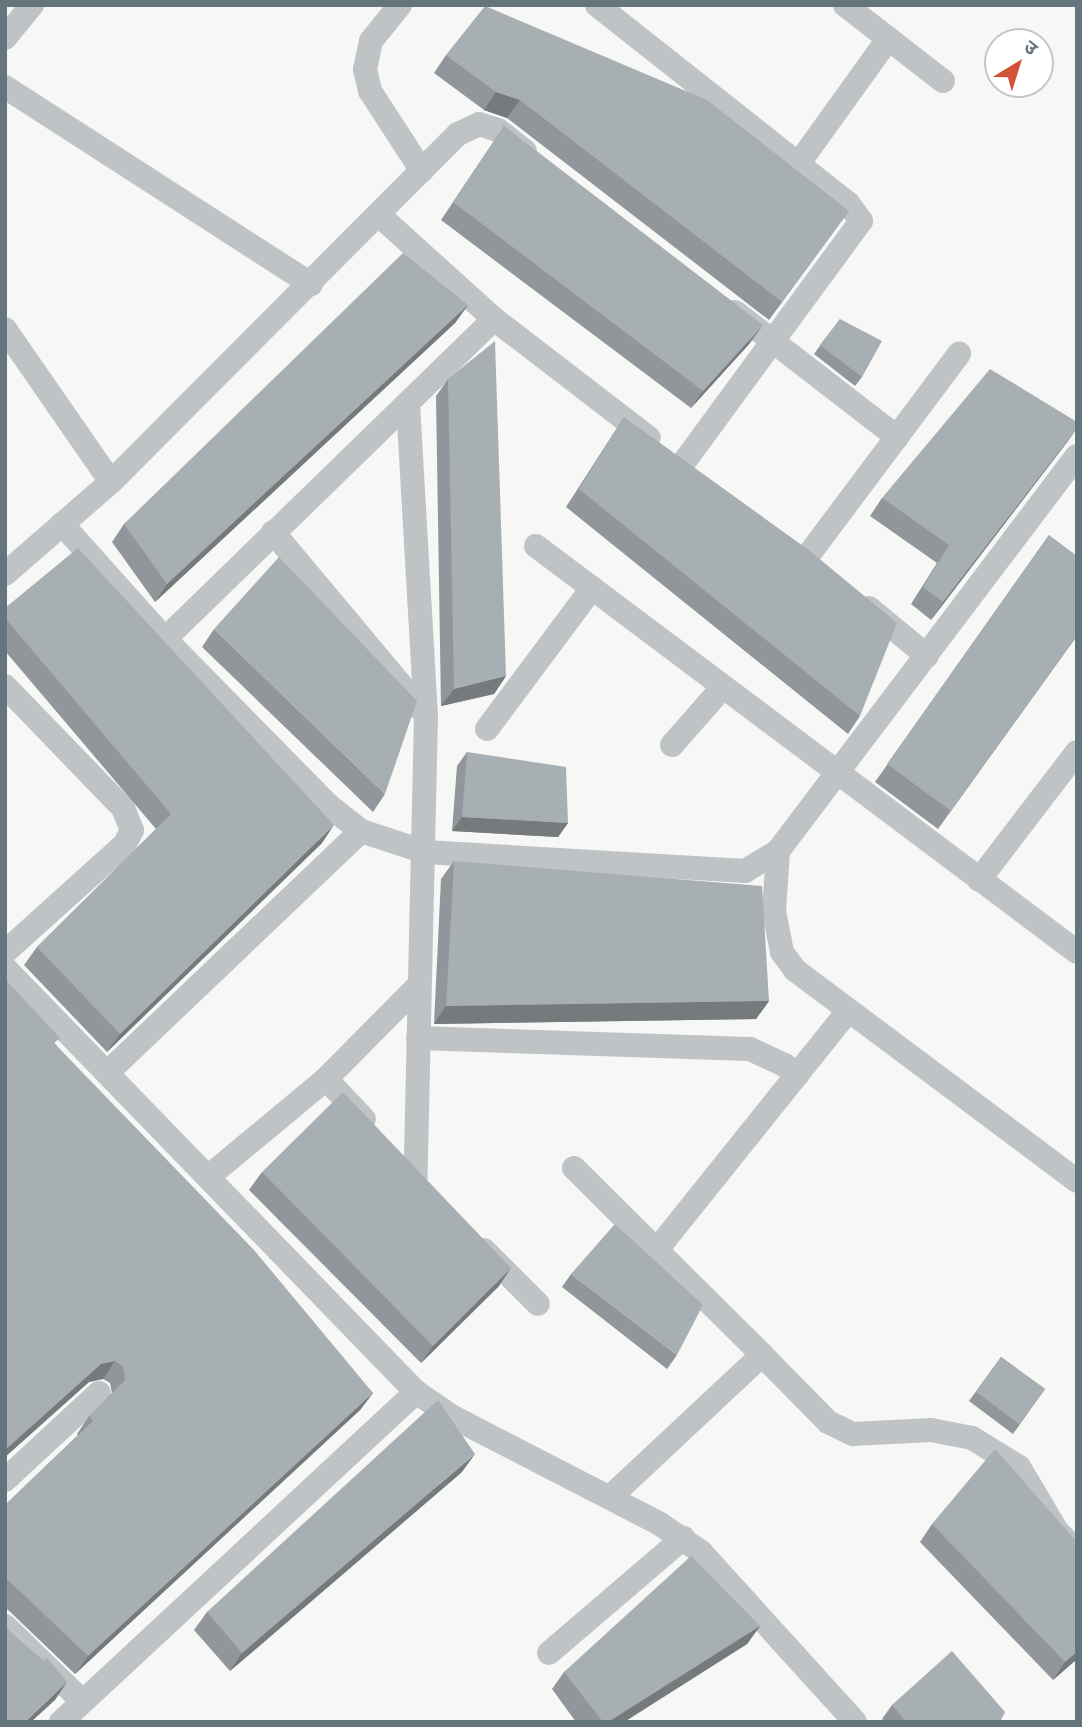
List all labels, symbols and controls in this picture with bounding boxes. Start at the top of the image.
north arrow [984,28,1054,98]
text: उ [1020,35,1042,60]

